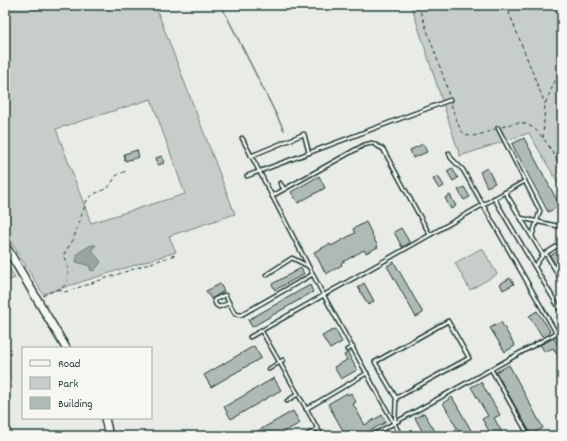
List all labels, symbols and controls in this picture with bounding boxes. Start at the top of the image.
legend [22,347,152,419]
text: Road [58,356,80,373]
text: Park [58,376,79,393]
text: Building [58,396,93,413]

